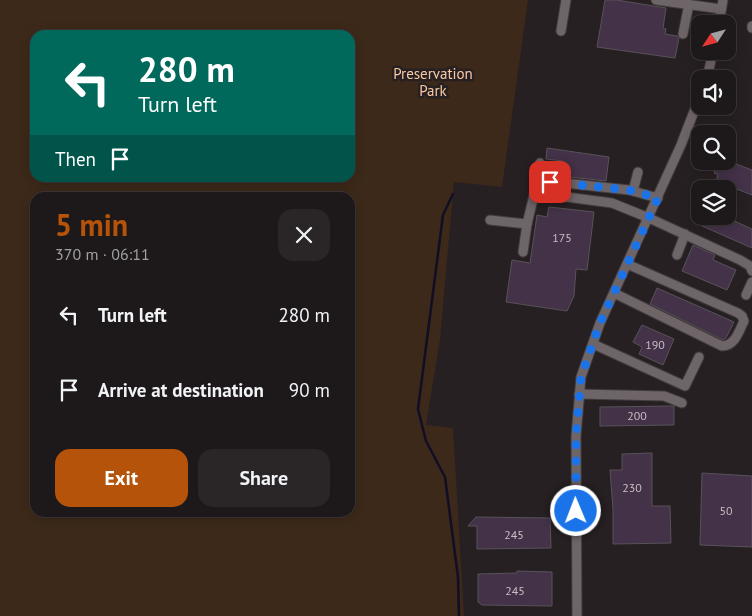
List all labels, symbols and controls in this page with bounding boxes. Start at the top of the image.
north arrow [691,15,736,60]
map controls [691,15,736,225]
text: 280 m [138,46,235,92]
icon: left [55,50,120,115]
park label: Preservation Park [393,64,473,100]
button: sound [691,70,736,115]
text: Turn left [138,90,217,118]
button: search [691,125,736,170]
icon: arrive [106,145,134,173]
text: Then [55,147,96,171]
pin [529,161,571,203]
icon: arrive [536,168,564,196]
button: layers [691,180,736,225]
text: 5 min [55,205,128,244]
button: close [278,209,330,261]
house number: 175 [552,230,572,245]
text: 370 m · 06:11 [55,244,150,264]
icon: left [55,301,83,329]
text: Turn left [98,303,167,327]
text: 280 m [278,303,330,327]
house number: 190 [645,337,665,352]
icon: arrive [55,376,83,404]
text: Arrive at destination [98,378,264,402]
text: 90 m [289,378,330,402]
house number: 200 [627,408,647,423]
button: Exit [55,449,188,507]
button: Share [198,449,330,507]
house number: 230 [622,480,642,495]
position arrow [549,484,601,536]
house number: 50 [719,503,733,518]
house number: 245 [504,527,524,542]
house number: 245 [505,583,525,598]

